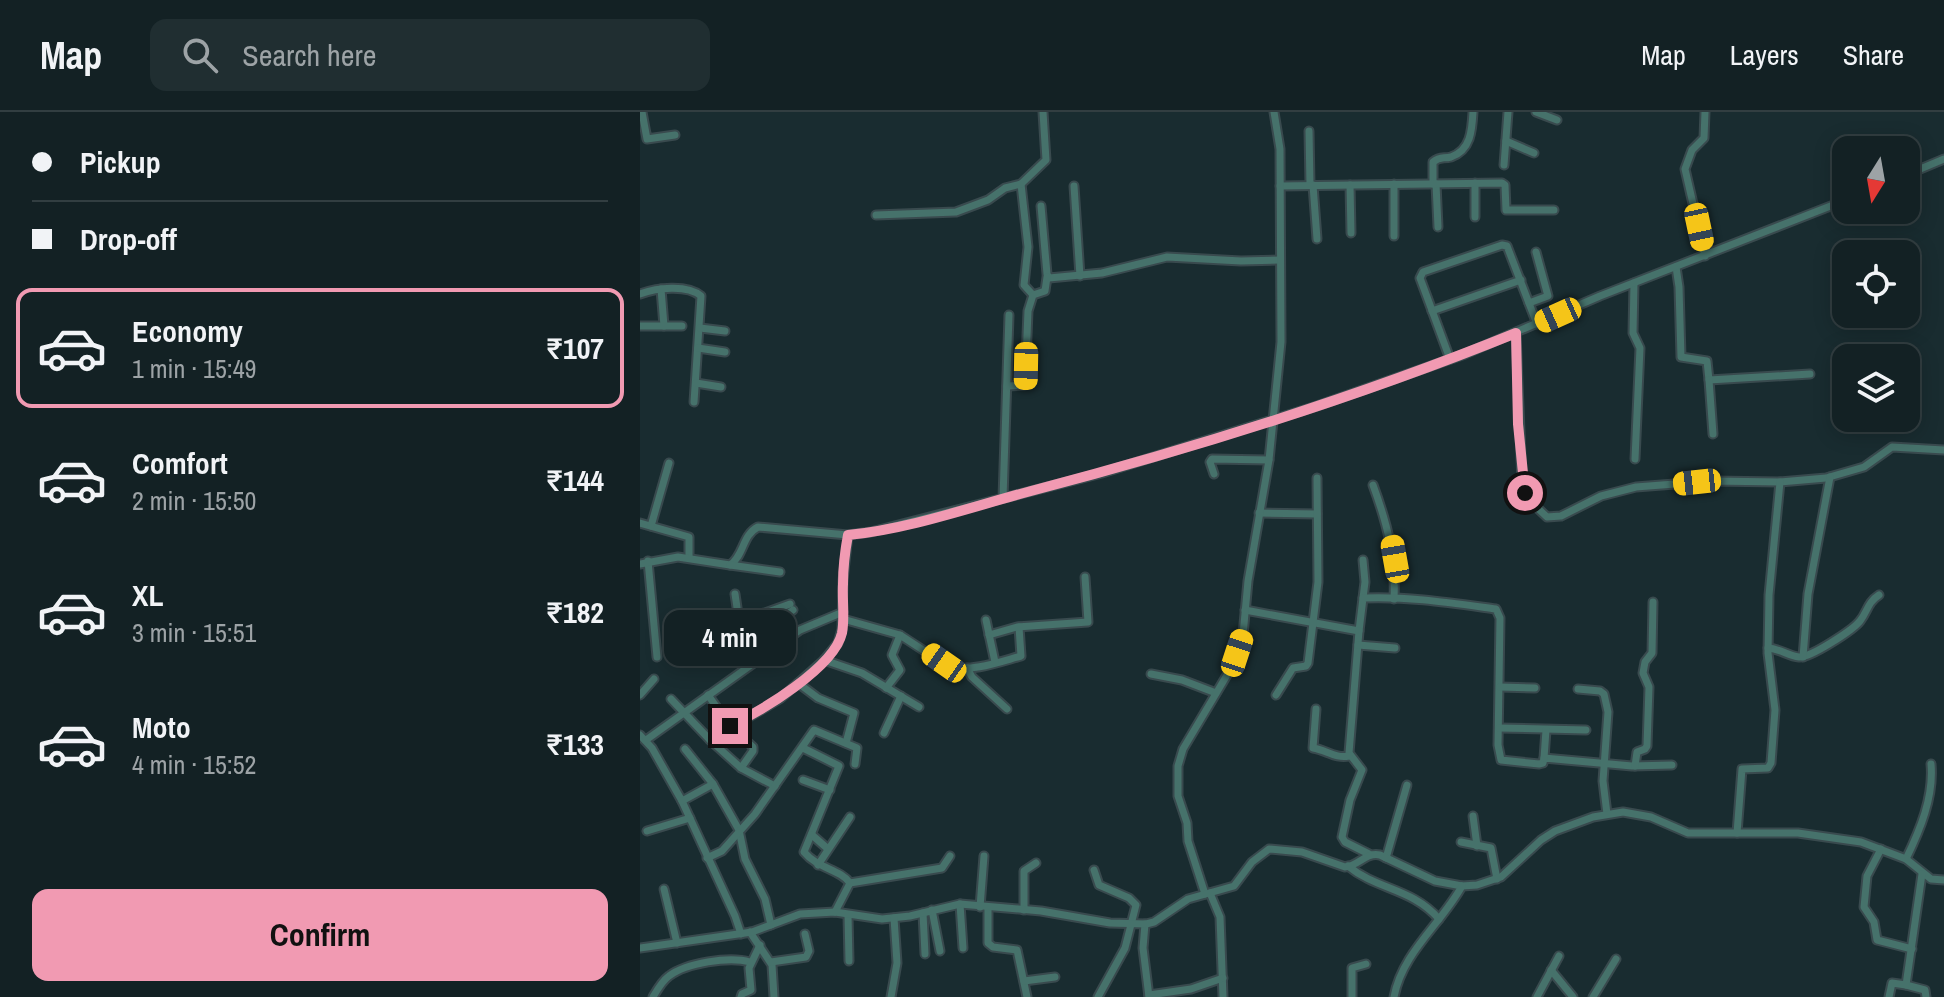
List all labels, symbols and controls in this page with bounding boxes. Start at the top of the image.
search box [150,19,710,91]
text: Map [40,30,102,81]
icon: search [178,33,222,77]
text: Search here [242,35,376,75]
text: Map [1641,36,1686,74]
text: Layers [1730,36,1799,74]
text: Share [1843,36,1904,74]
north arrow [1832,136,1920,224]
map controls [1832,136,1920,432]
text: Pickup [80,142,161,182]
car [1682,201,1716,253]
text: Drop-off [80,219,177,259]
button: locate [1832,240,1920,328]
car [1531,294,1585,336]
text: Economy [132,311,243,351]
icon: car [36,312,108,384]
text: ₹107 [546,328,604,368]
car [1014,342,1038,390]
button: layers [1832,344,1920,432]
text: 1 min · 15:49 [132,351,256,386]
text: Comfort [132,443,228,483]
icon: car [36,444,108,516]
text: ₹144 [546,460,604,500]
car [1672,468,1722,496]
route start [1507,475,1543,511]
text: 2 min · 15:50 [132,483,256,518]
car [1379,533,1411,585]
text: XL [132,575,163,615]
icon: car [36,576,108,648]
text: ₹182 [546,592,604,632]
callout: 4 min [664,610,796,666]
text: 3 min · 15:51 [132,615,256,650]
text: 4 min [702,620,758,655]
car [1218,626,1256,680]
car [917,639,971,687]
text: Moto [132,707,191,747]
icon: car [36,708,108,780]
route end [712,708,748,744]
text: ₹133 [546,724,604,764]
text: 4 min · 15:52 [132,747,256,782]
button: Confirm [32,889,608,981]

